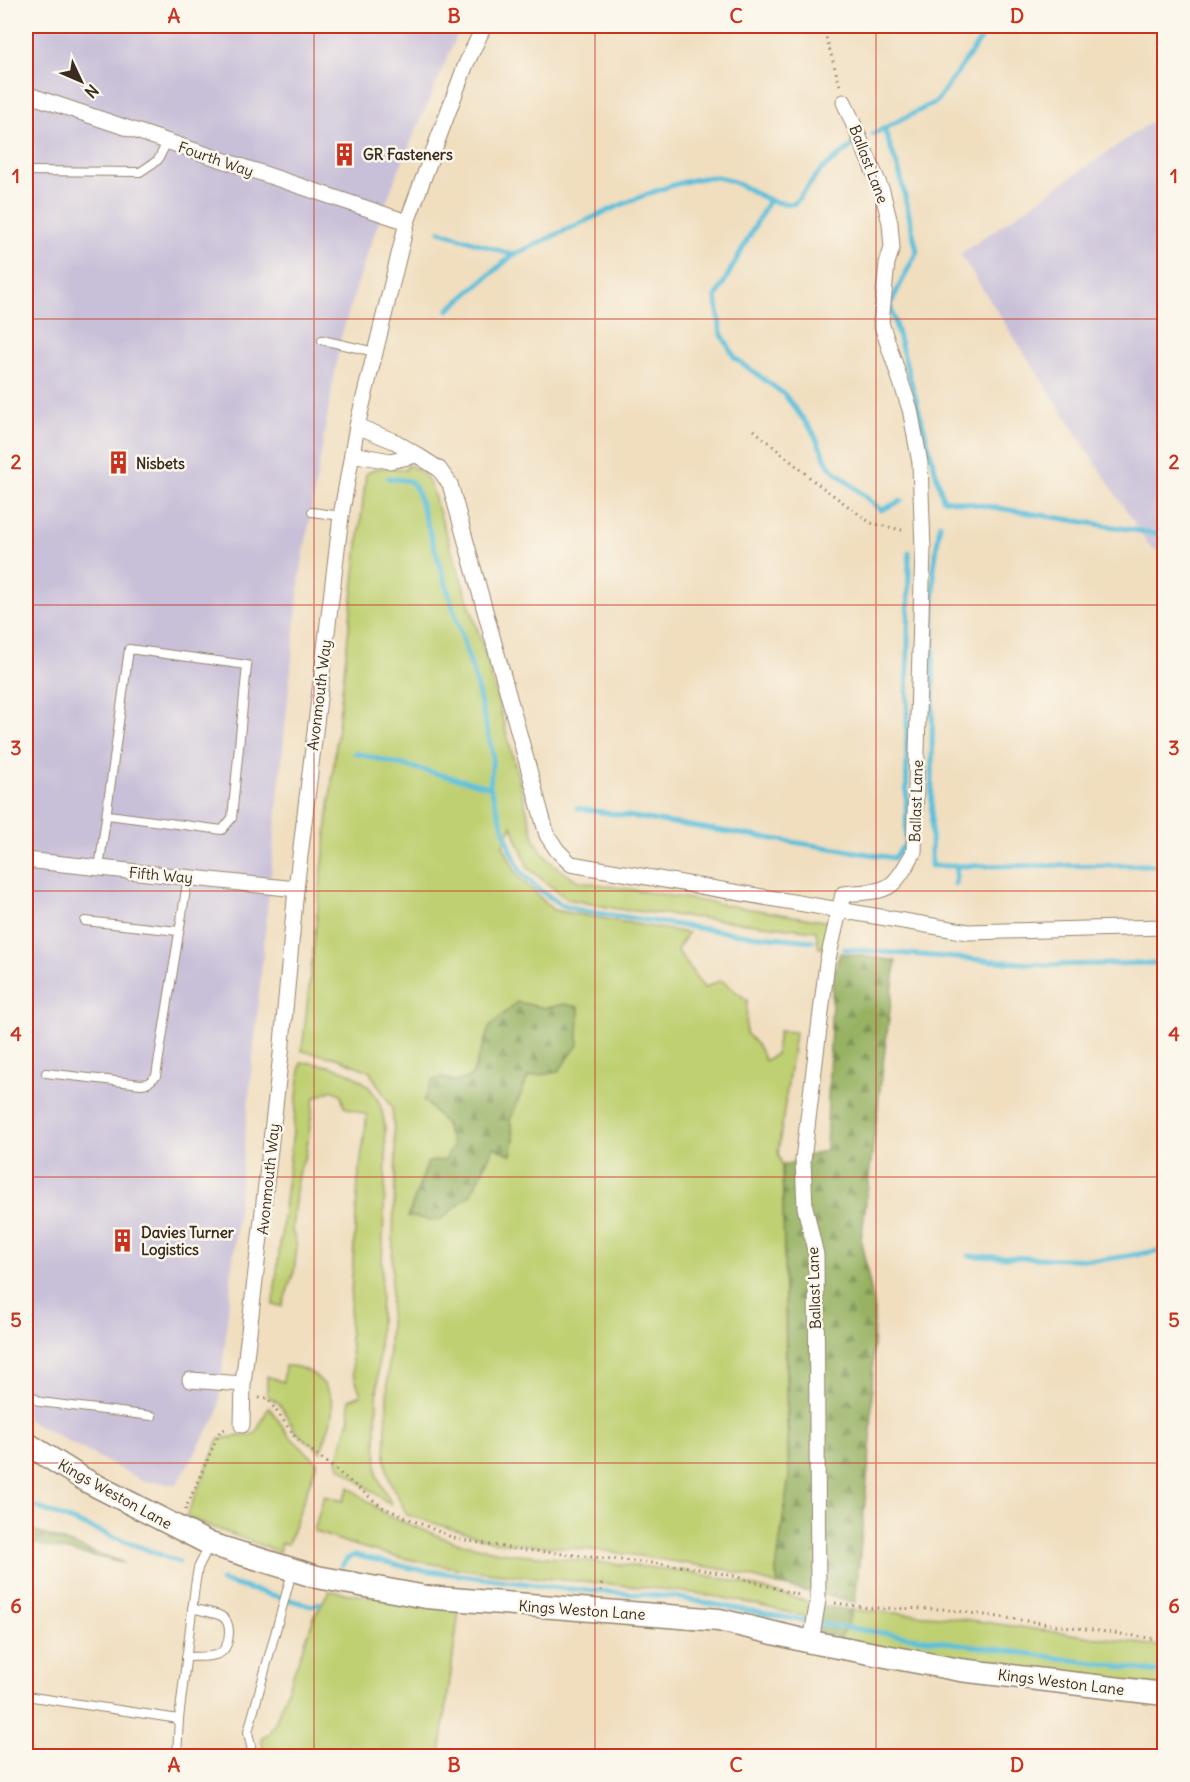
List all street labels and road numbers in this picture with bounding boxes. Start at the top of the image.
street label: Ballast Lane [845,122,893,206]
street label: Fourth Way [176,137,256,181]
street label: Avonmouth Way [303,638,335,752]
street label: Ballast Lane [905,759,927,843]
street label: Fifth Way [128,863,194,887]
street label: Avonmouth Way [253,1122,283,1236]
street label: Ballast Lane [803,1246,825,1330]
street label: Kings Weston Lane [55,1455,175,1533]
street label: Kings Weston Lane [518,1596,646,1624]
street label: Kings Weston Lane [997,1665,1125,1699]

